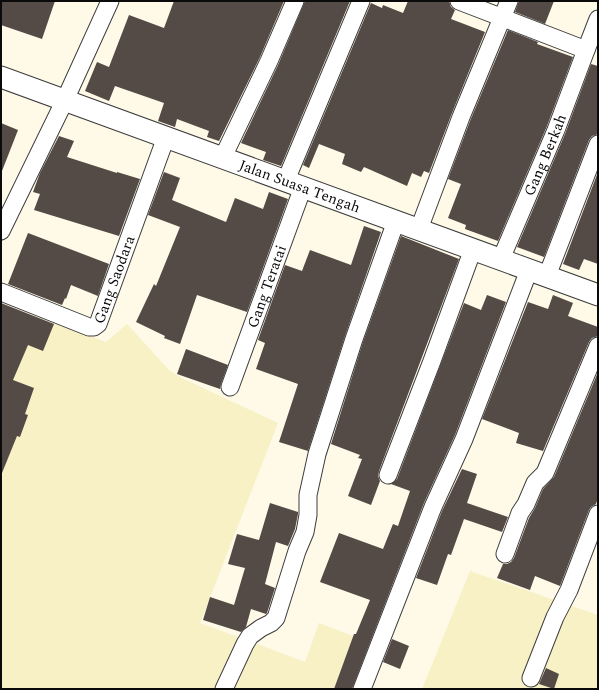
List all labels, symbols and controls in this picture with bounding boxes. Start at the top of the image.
street label: Gang Berkah [518,111,573,200]
street label: Jalan Suasa Tengah [236,153,364,219]
street label: Gang Saodara [88,232,141,327]
street label: Gang Teratai [241,242,292,331]

